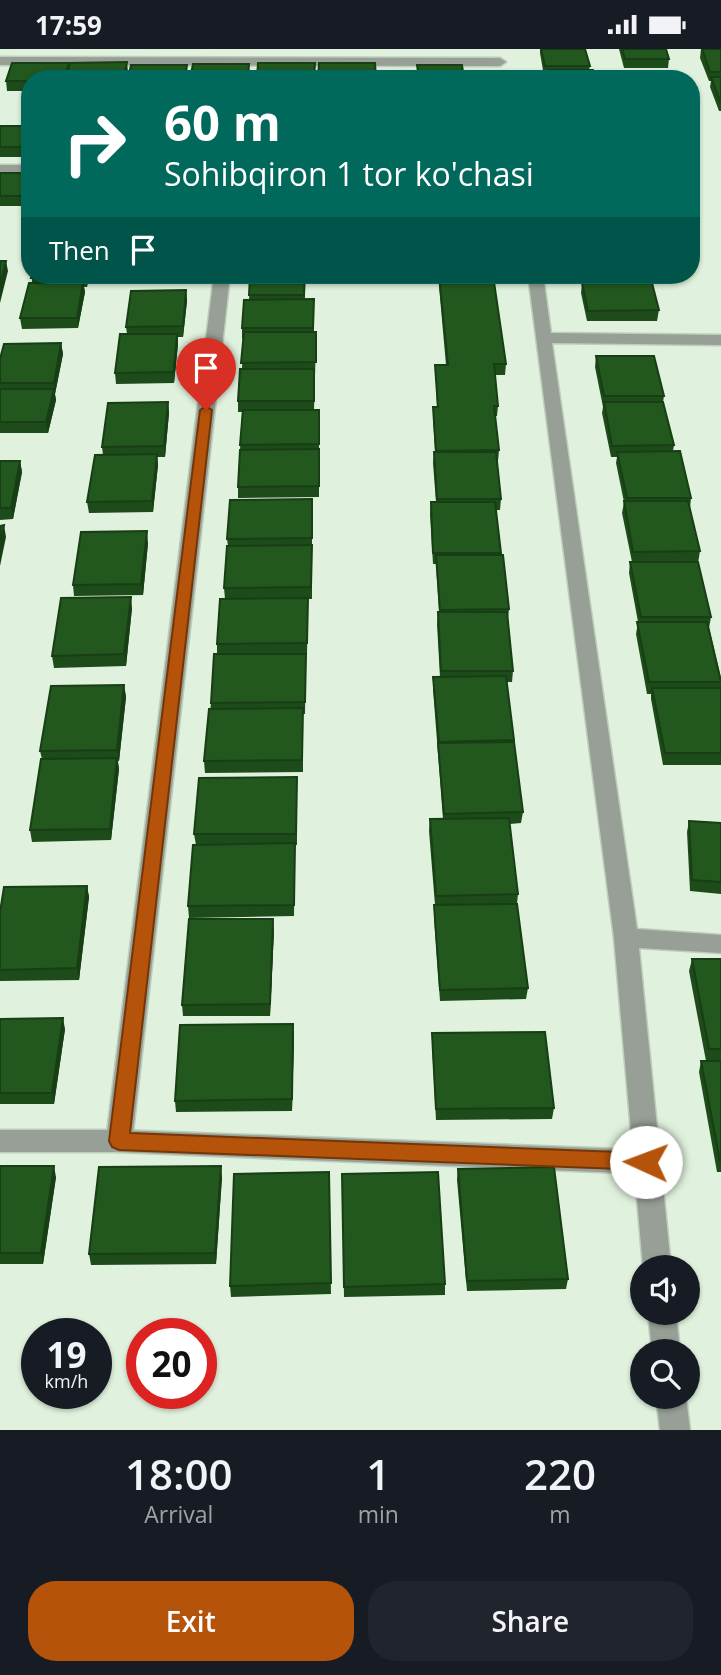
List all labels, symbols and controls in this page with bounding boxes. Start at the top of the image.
text: 17:59 [35,7,102,43]
text: 60 m [164,89,281,155]
icon: right [49,98,140,189]
text: Sohibqiron 1 tor ko'chasi [164,152,534,195]
icon: arrive [124,231,162,269]
text: Then [49,232,110,268]
pin [176,338,236,410]
icon: arrive [187,349,225,387]
position arrow [609,1125,683,1199]
map controls [630,1255,700,1409]
button: sound [630,1255,700,1325]
speed limit sign: 20 [126,1318,217,1409]
text: 19 [46,1331,87,1378]
button: search [630,1339,700,1409]
text: km/h [45,1369,88,1393]
text: 18:00 [125,1445,233,1502]
text: 1 [366,1445,390,1502]
text: 220 [524,1445,596,1502]
text: Arrival [144,1498,213,1530]
text: min [358,1498,399,1530]
text: m [549,1498,571,1530]
button: Exit [28,1581,354,1661]
button: Share [368,1581,693,1661]

